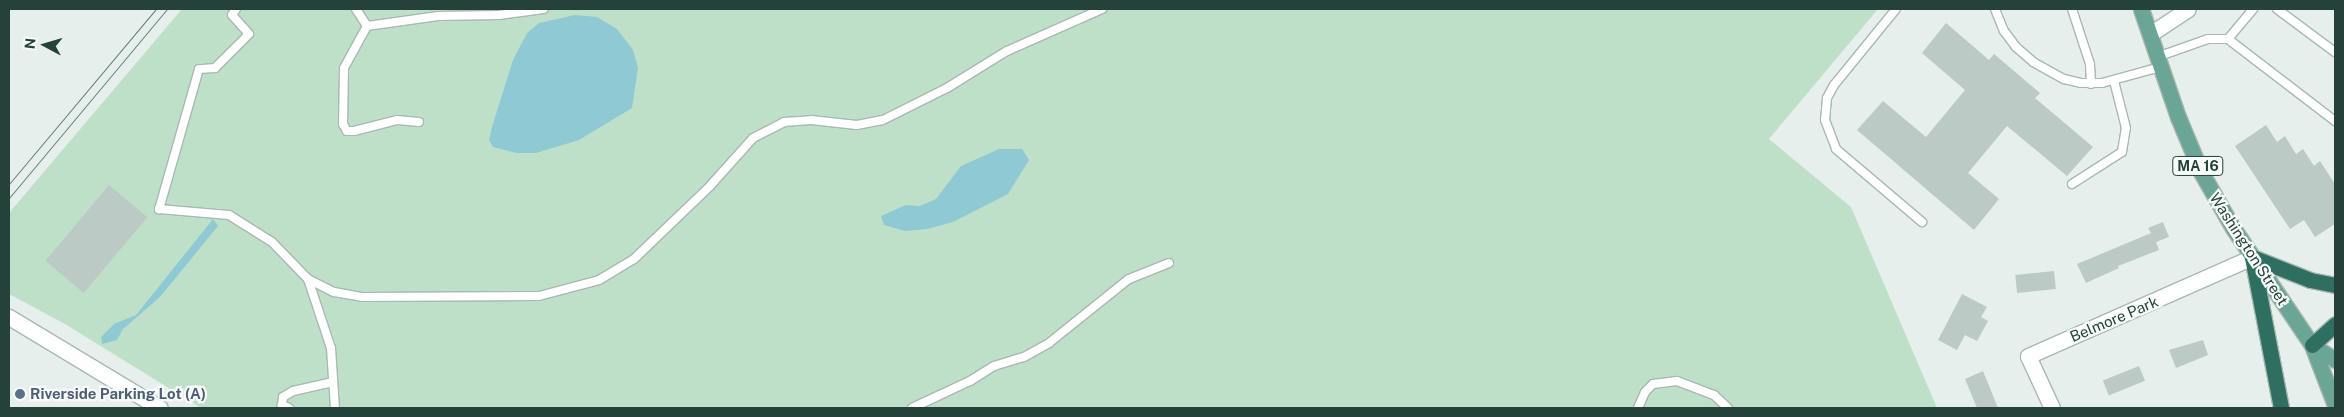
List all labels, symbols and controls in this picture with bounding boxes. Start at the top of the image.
north arrow [20,20,70,70]
text: N [22,37,39,50]
road number: MA 16 [2172,154,2224,178]
street label: Washington Street [2206,190,2292,308]
street label: Belmore Park [2067,292,2161,346]
place label: Riverside Parking Lot (A) [30,385,206,403]
marker: Riverside Parking Lot (A) [14,388,26,400]

